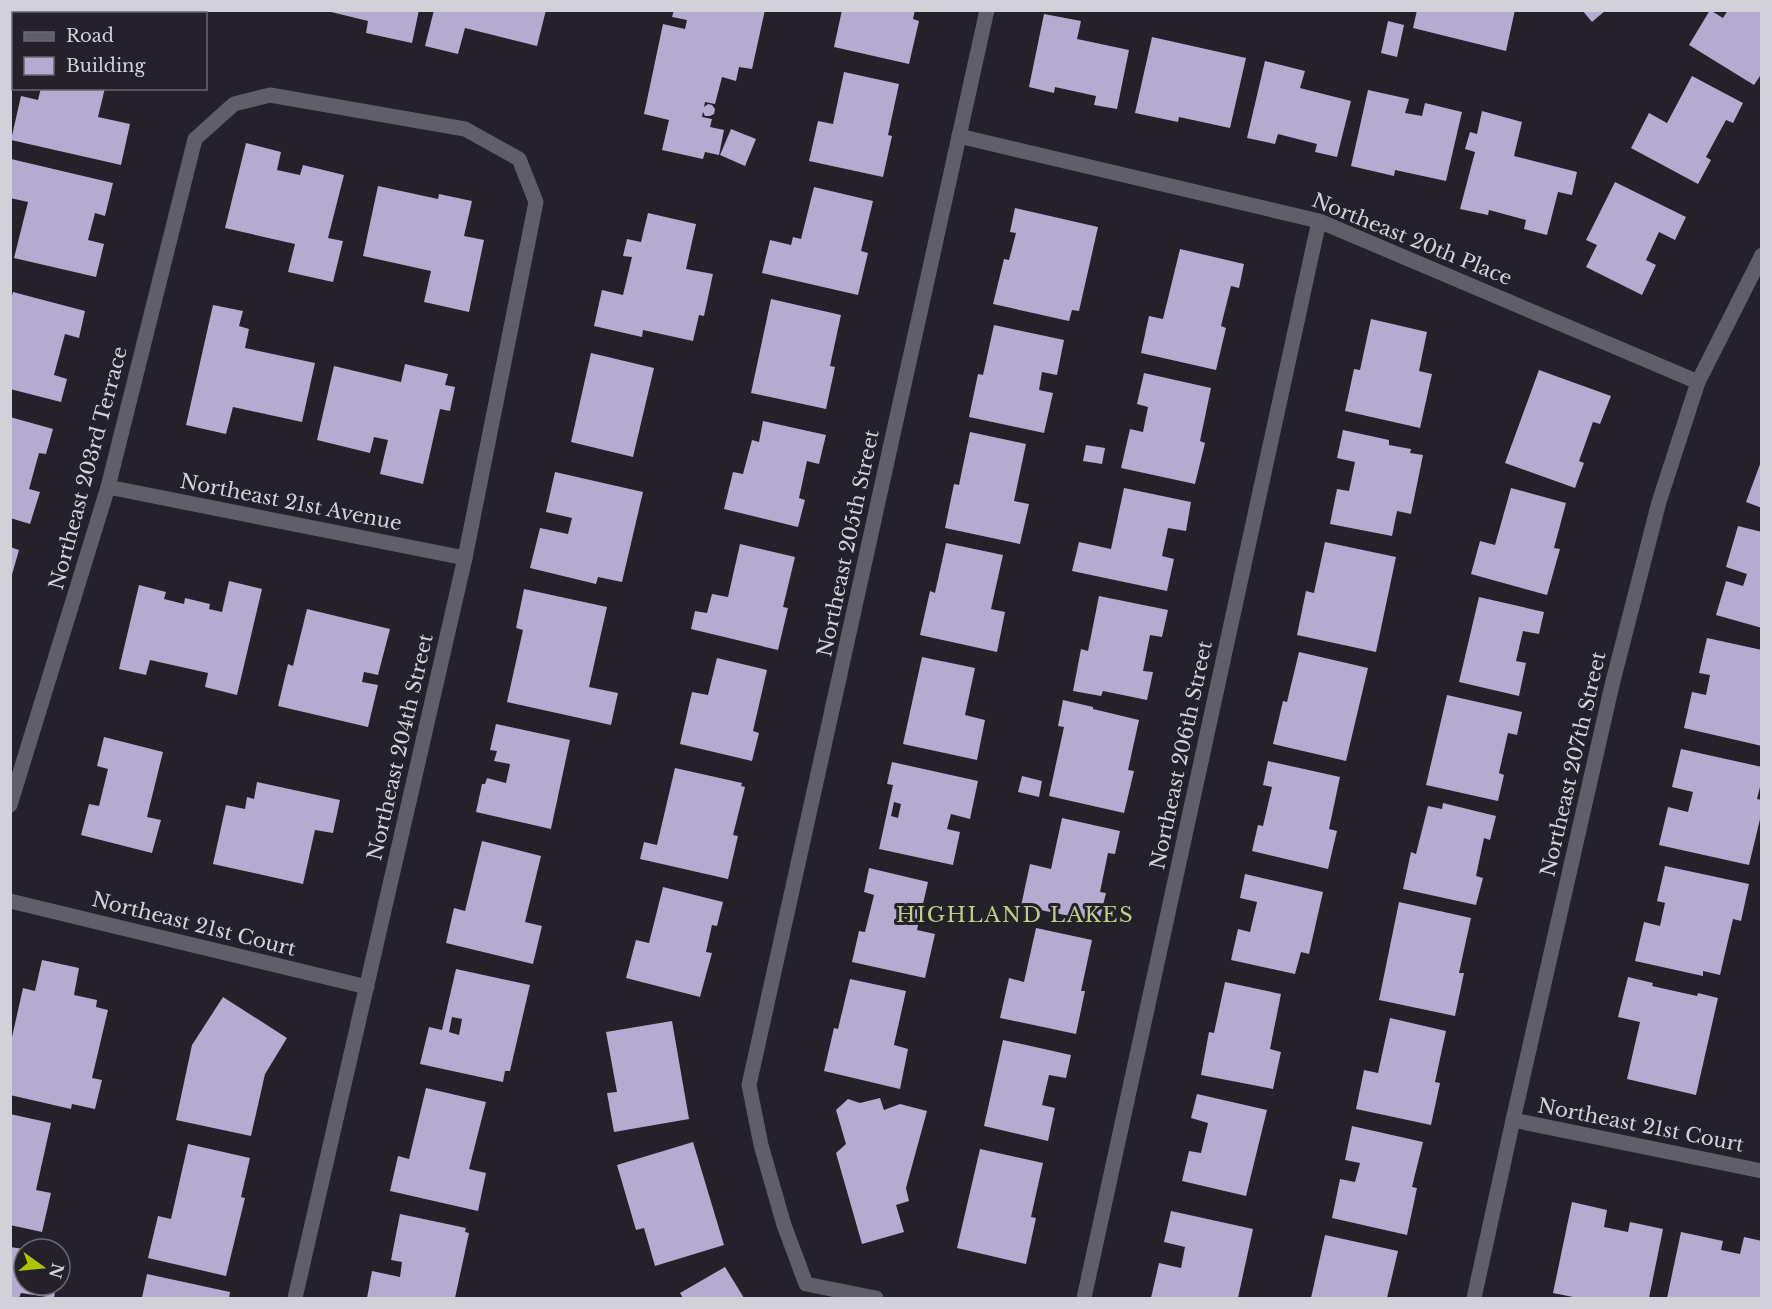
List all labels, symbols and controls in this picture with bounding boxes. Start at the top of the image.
legend [12,12,207,90]
text: Road [66,25,114,47]
text: Building [66,55,145,77]
street label: Northeast 20th Place [1309,188,1515,290]
street label: Northeast 203rd Terrace [44,344,132,592]
street label: Northeast 205th Street [812,427,884,659]
street label: Northeast 21st Avenue [178,469,404,535]
street label: Northeast 204th Street [362,631,438,863]
street label: Northeast 206th Street [1145,638,1217,871]
street label: Northeast 207th Street [1535,649,1611,879]
street label: Northeast 21st Court [89,887,299,961]
district label: HIGHLAND LAKES [896,902,1134,928]
street label: Northeast 21st Court [1536,1093,1747,1157]
north arrow [12,1237,72,1297]
text: N [45,1261,68,1281]

